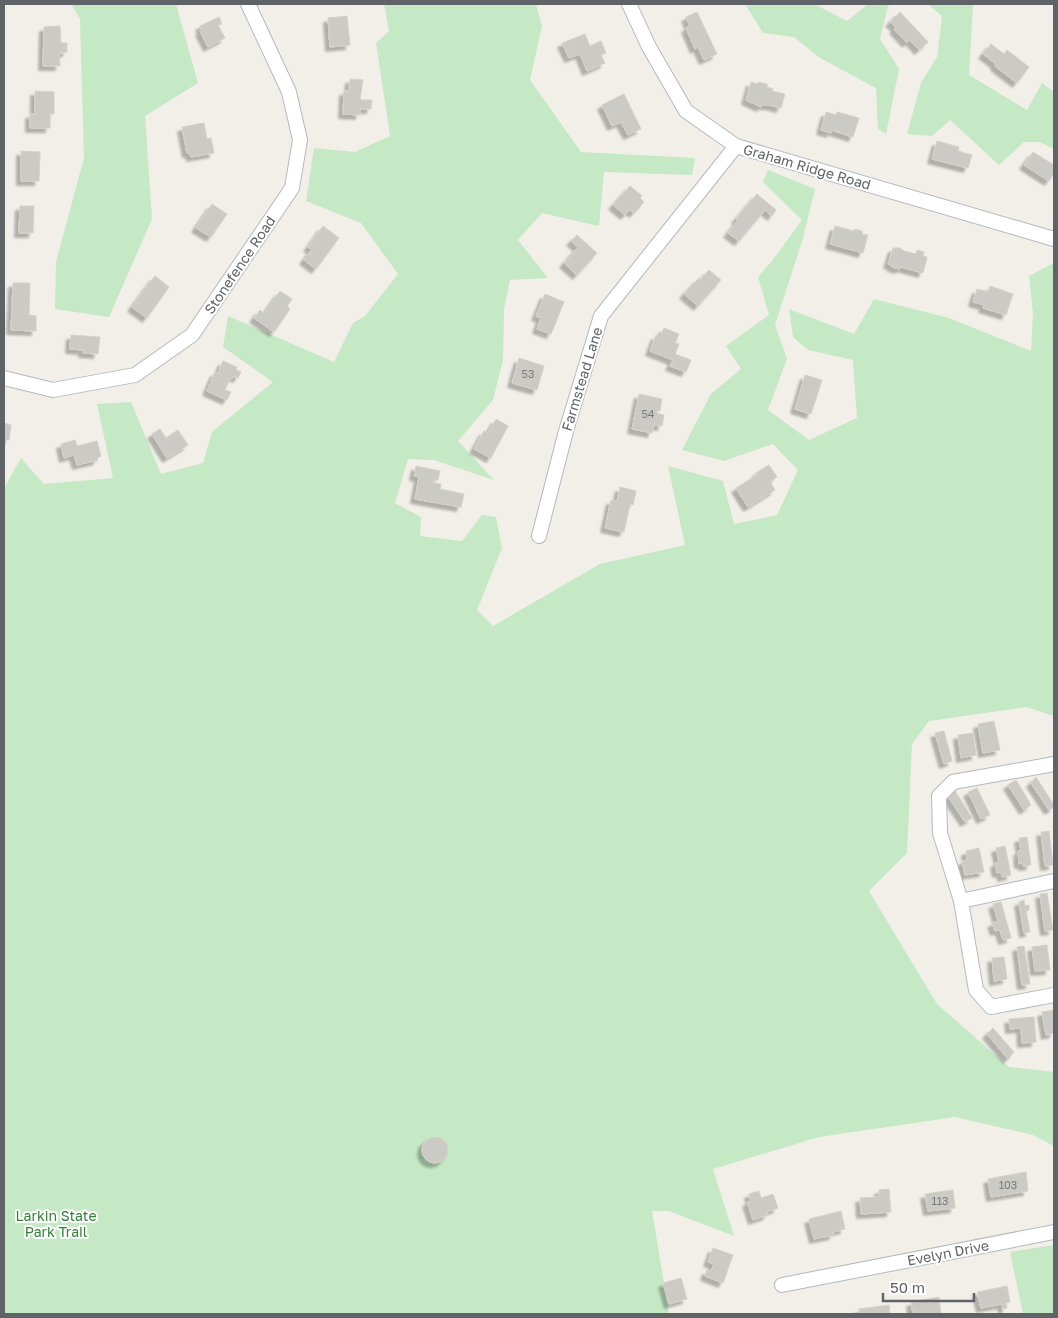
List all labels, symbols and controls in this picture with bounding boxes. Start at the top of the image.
street label: Graham Ridge Road [741,140,873,193]
street label: Stonefence Road [201,212,279,317]
street label: Farmstead Lane [558,325,605,433]
house number: 53 [522,367,534,380]
house number: 54 [641,407,655,420]
house number: 103 [999,1178,1017,1191]
house number: 113 [931,1194,949,1207]
park label: Larkin State Park Trail [15,1207,97,1240]
street label: Evelyn Drive [906,1236,990,1269]
scale bar [883,1270,974,1302]
text: 50 m [890,1278,925,1296]

